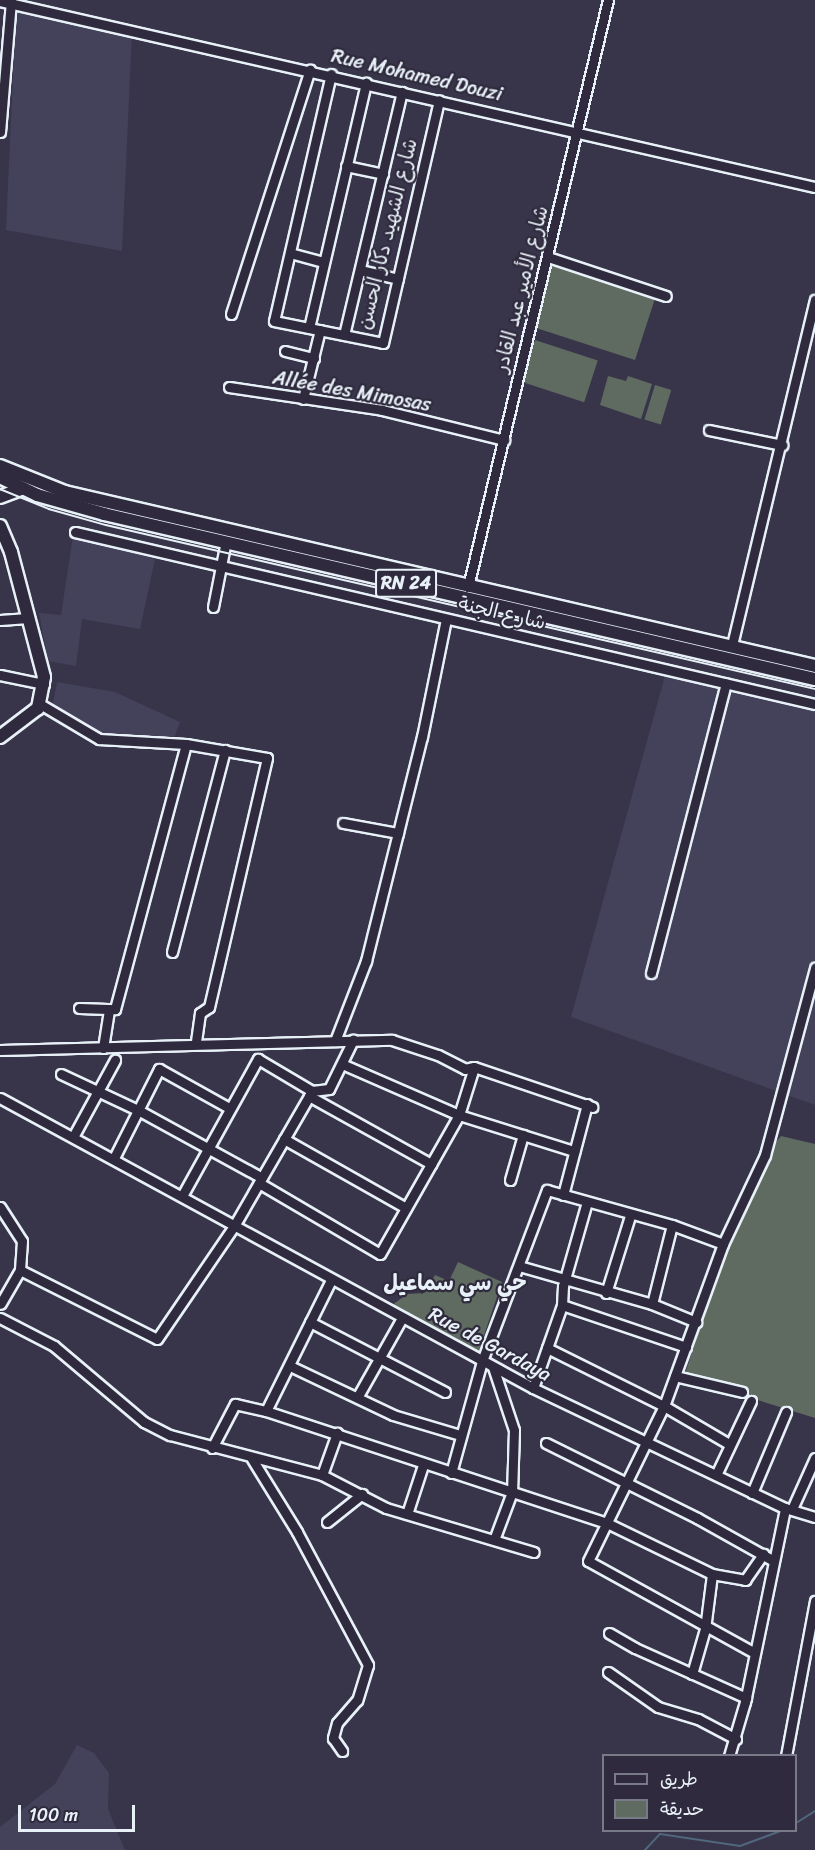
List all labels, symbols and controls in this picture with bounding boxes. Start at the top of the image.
street label: Rue Mohamed Douzi [330,44,504,106]
street label: شارع الشهيد دكار الحسن [352,136,422,332]
street label: شارع الأمير عبد القادر [489,203,553,375]
street label: Allée des Mimosas [271,365,433,417]
road number: RN 24 [374,568,438,598]
street label: شارع الجنة [456,591,548,635]
district label: حي سي سماعيل [383,1270,527,1296]
street label: Rue de Gardaya [424,1301,556,1387]
legend [602,1754,797,1832]
text: طريق [660,1763,698,1795]
scale bar [21,1793,138,1831]
text: حديقة [660,1793,704,1825]
text: 100 m [29,1799,78,1831]

